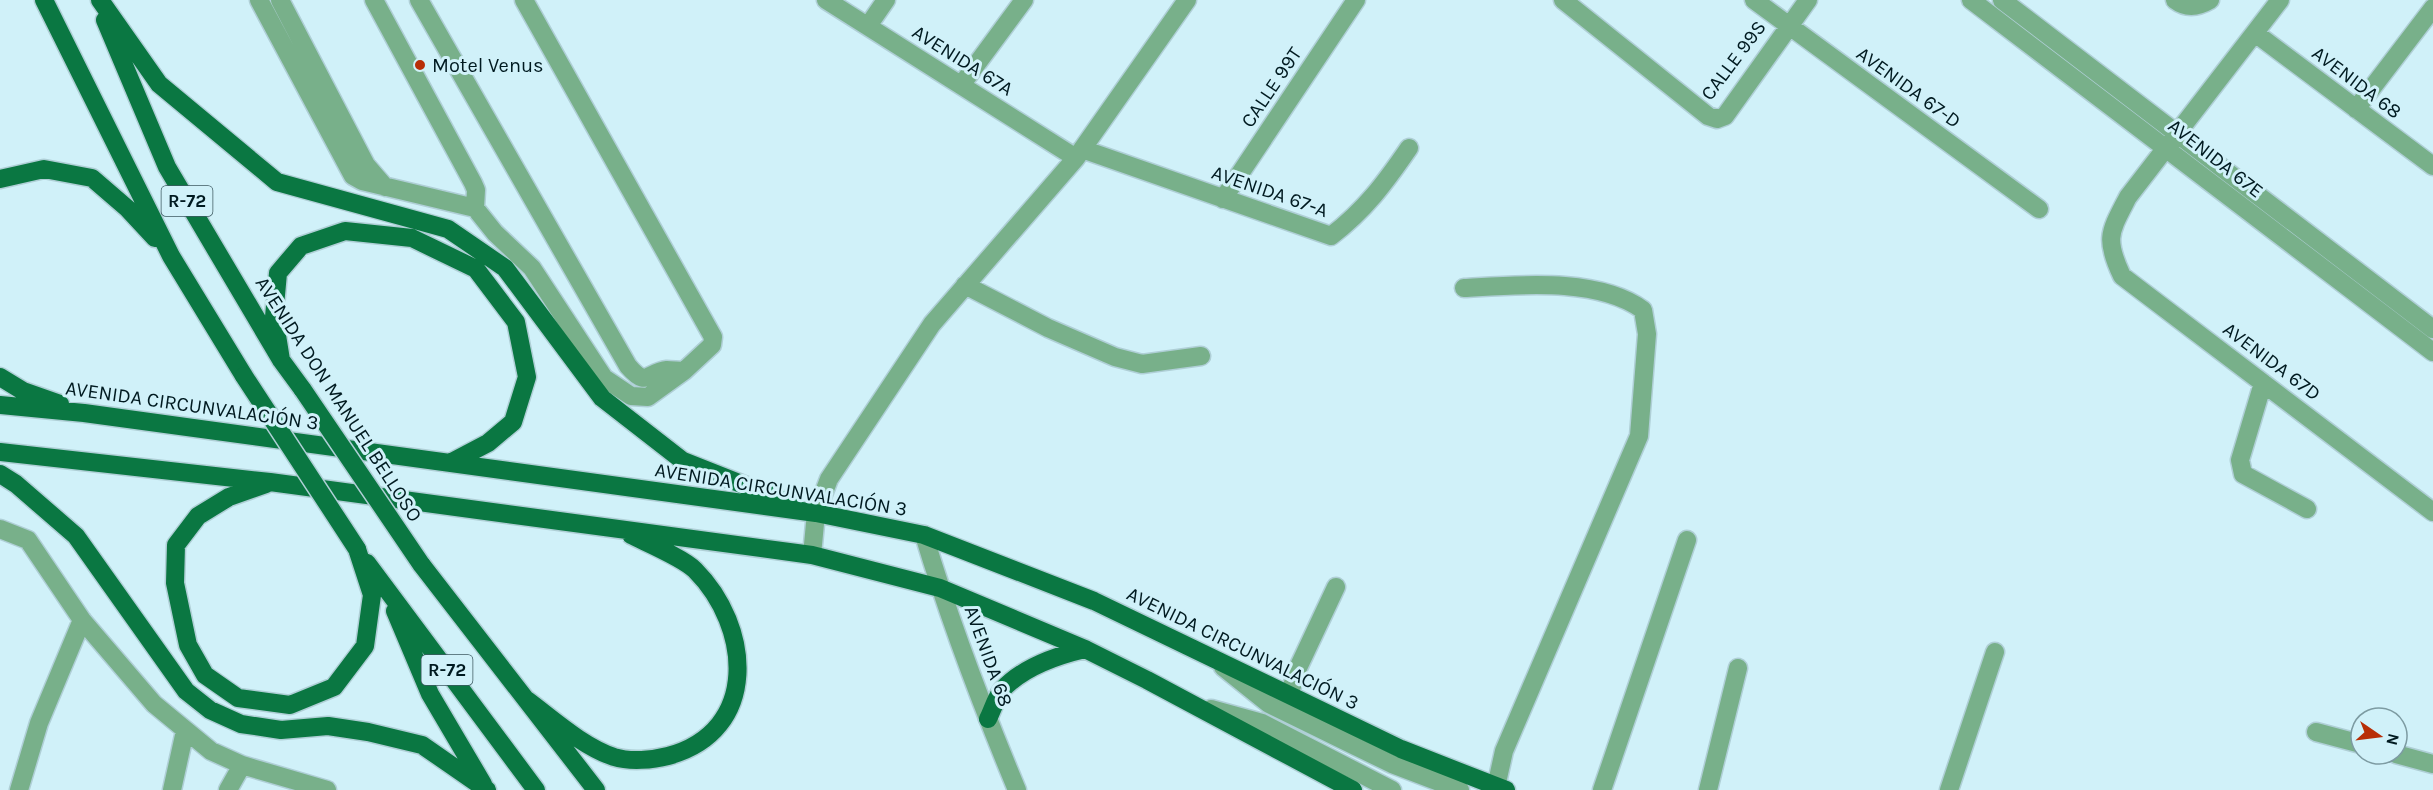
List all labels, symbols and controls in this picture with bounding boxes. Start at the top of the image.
street label: CALLE 99S [1696,16,1771,105]
street label: AVENIDA 67A [908,20,1017,101]
street label: AVENIDA 68 [2307,41,2406,123]
street label: AVENIDA 67-D [1852,42,1965,133]
street label: CALLE 99T [1236,43,1307,132]
place label: Motel Venus [432,54,544,77]
marker: Motel Venus [413,58,427,72]
street label: AVENIDA 67E [2164,114,2268,203]
street label: AVENIDA 67-A [1209,161,1331,222]
road number: R-72 [162,186,213,216]
street label: AVENIDA DON MANUEL BELLOSO [251,272,427,526]
street label: AVENIDA 67D [2218,317,2325,406]
street label: AVENIDA CIRCUNVALACIÓN 3 [64,375,320,435]
street label: AVENIDA CIRCUNVALACIÓN 3 [653,457,909,521]
street label: AVENIDA CIRCUNVALACIÓN 3 [1123,581,1363,715]
street label: AVENIDA 68 [960,602,1017,710]
road number: R-72 [422,655,472,685]
north arrow [2349,706,2409,766]
text: N [2382,732,2404,747]

